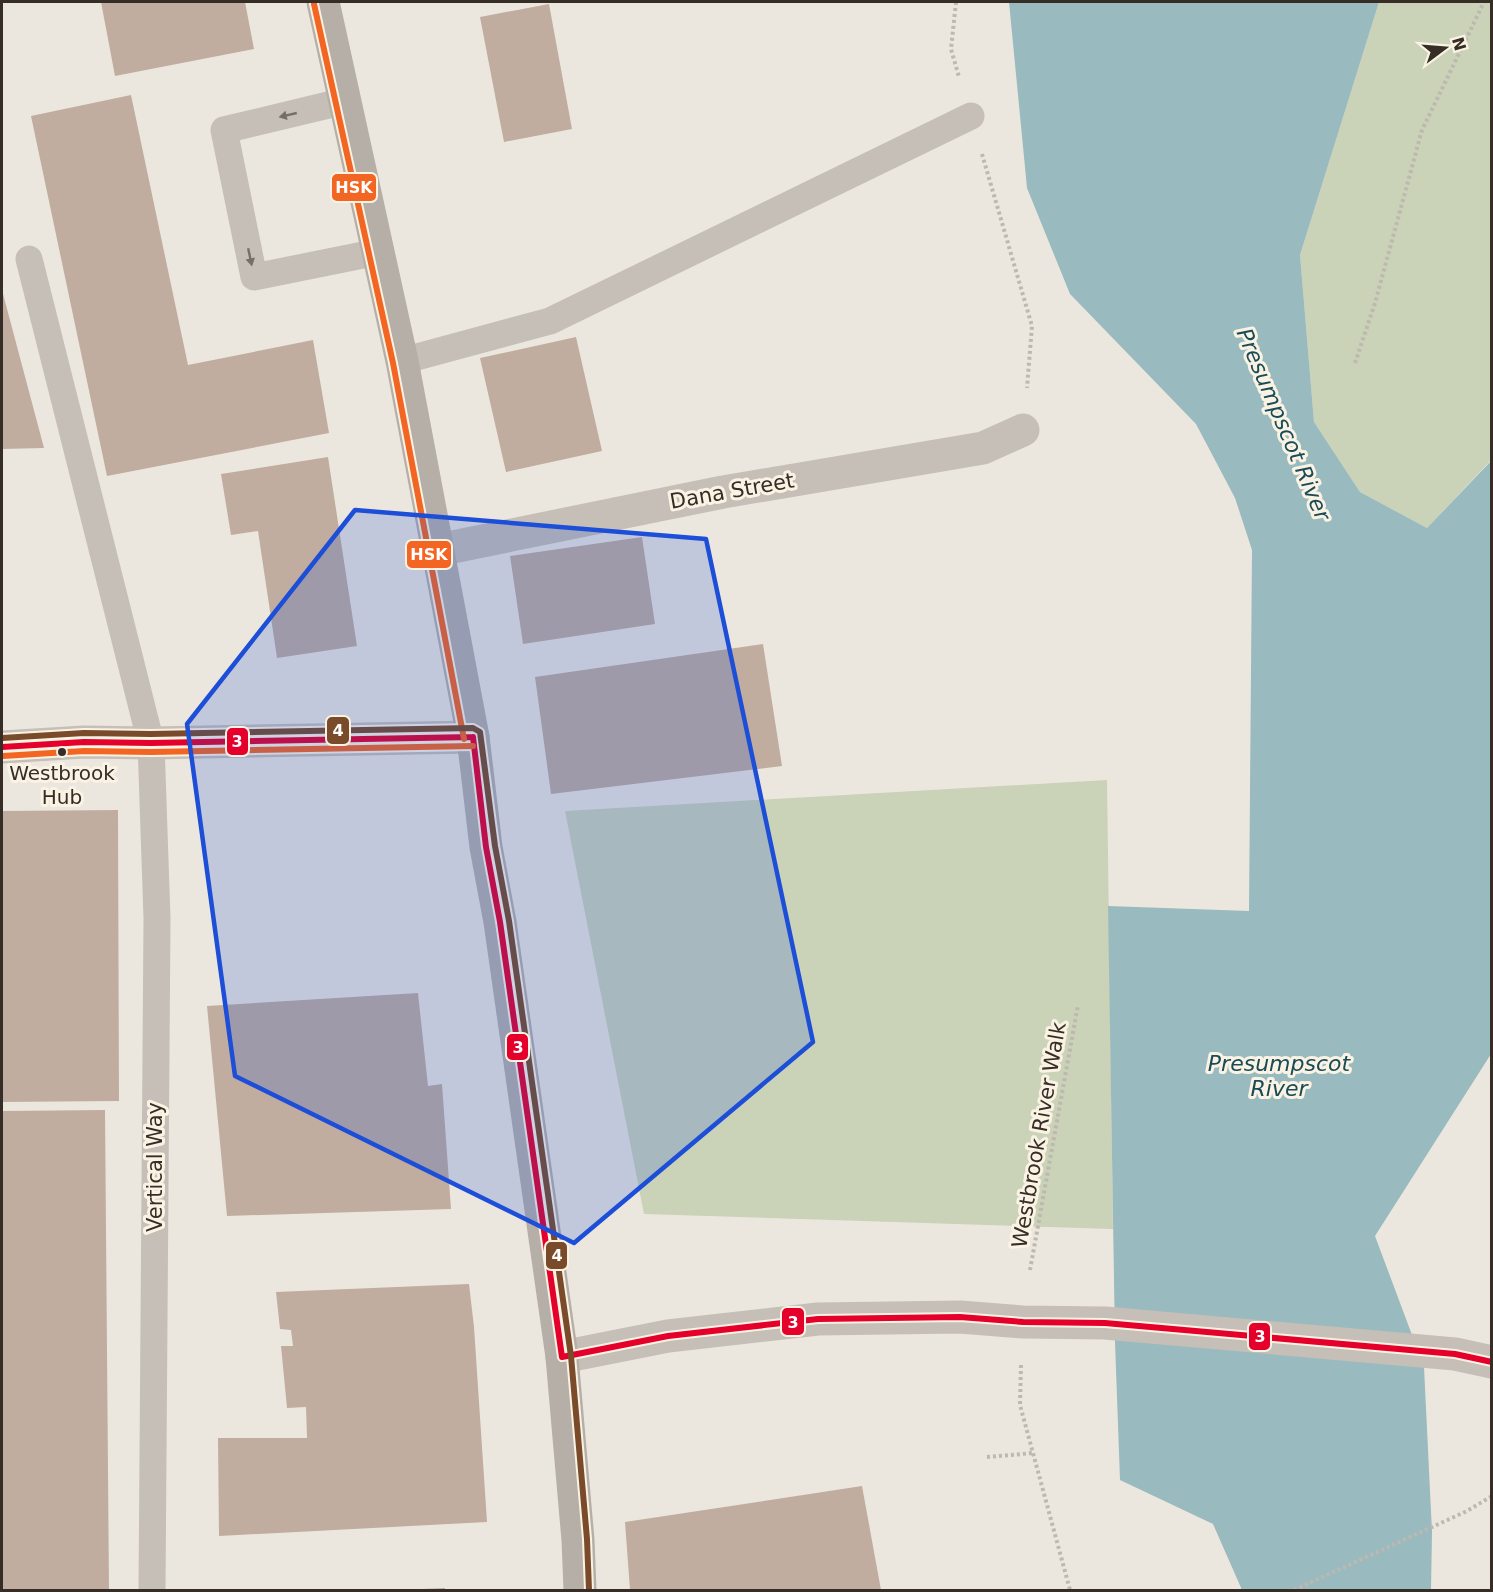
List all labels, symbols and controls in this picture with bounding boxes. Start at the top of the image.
north arrow [1415,18,1475,78]
text: N [1448,35,1470,53]
one-way arrow [279,110,297,120]
line badge: HSK [331,173,377,202]
text: HSK [335,178,373,197]
one-way arrow [246,247,255,266]
water label: Presumpscot River [1232,324,1336,526]
street label: Dana Street [668,468,796,514]
line badge: HSK [406,540,452,569]
text: HSK [410,545,448,564]
line badge: 4 [326,716,350,745]
text: 4 [332,721,344,740]
line badge: 3 [226,727,249,756]
text: 3 [231,732,243,751]
marker: Westbrook Hub [56,746,68,758]
place label: Westbrook Hub [9,761,115,809]
street label: Westbrook River Walk [1007,1019,1071,1250]
line badge: 3 [506,1033,529,1061]
text: 3 [512,1038,524,1057]
water label: Presumpscot River [1208,1051,1352,1101]
street label: Vertical Way [143,1102,167,1232]
line badge: 4 [545,1241,568,1270]
text: 4 [551,1246,563,1265]
line badge: 3 [781,1307,805,1336]
text: 3 [787,1313,799,1332]
line badge: 3 [1248,1322,1271,1351]
text: 3 [1254,1327,1266,1346]

